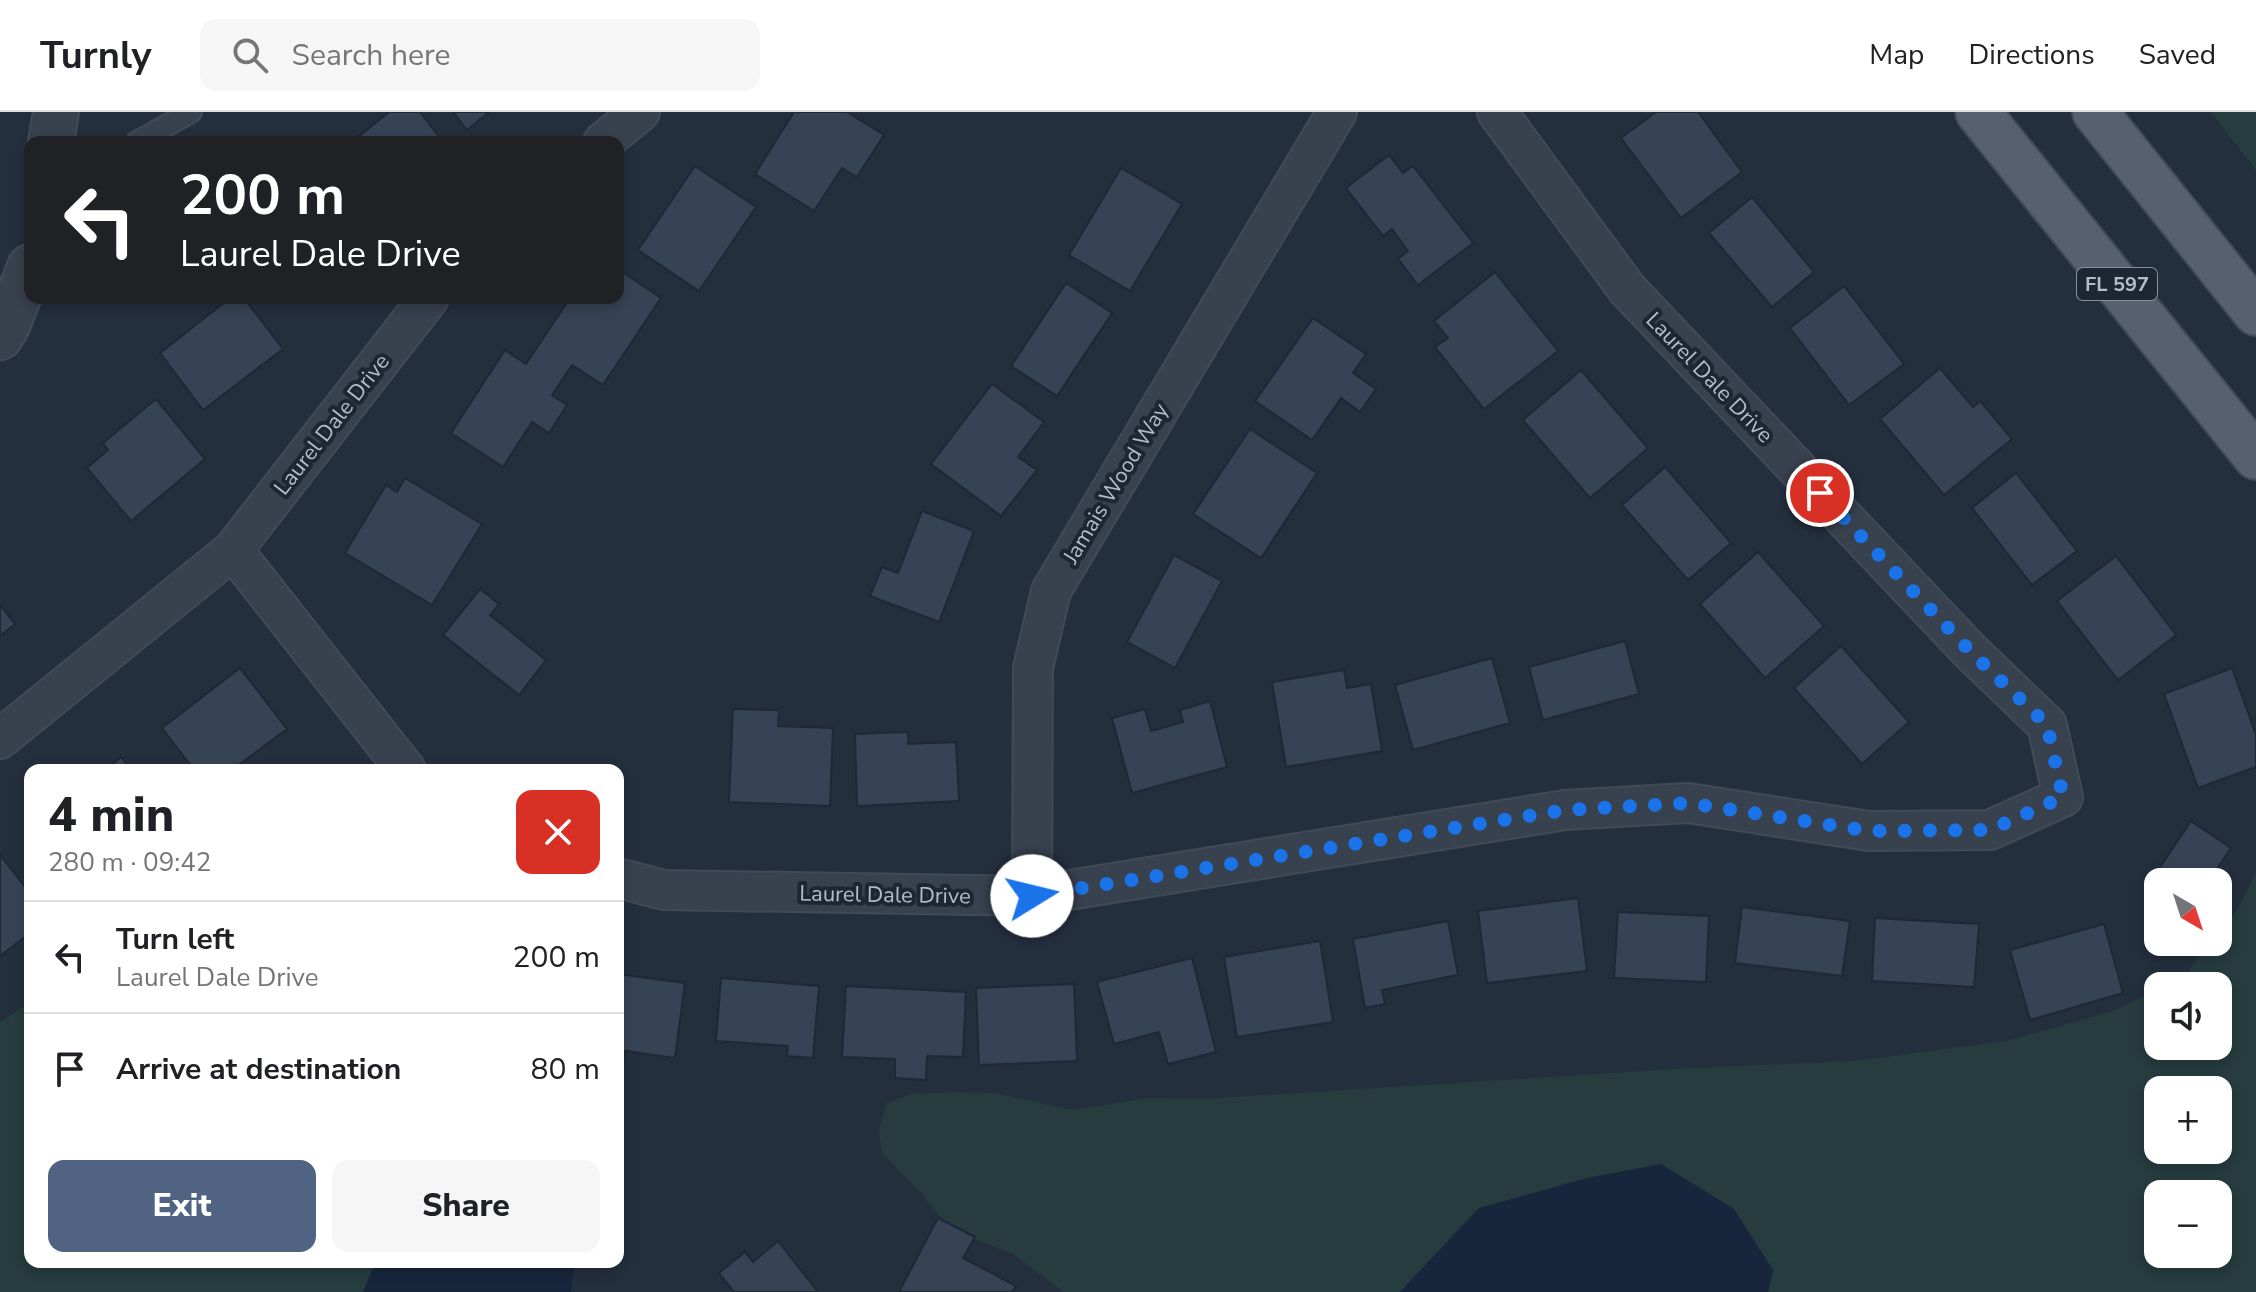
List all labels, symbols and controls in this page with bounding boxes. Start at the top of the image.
search box [200,19,760,91]
text: Turnly [40,30,152,81]
icon: search [228,33,272,77]
text: Search here [292,35,451,76]
text: Map [1869,36,1924,74]
text: Directions [1968,36,2095,74]
text: Saved [2139,36,2216,74]
text: 200 m [180,157,345,234]
icon: left [48,168,152,272]
text: Laurel Dale Drive [180,230,461,279]
road number: FL 597 [2077,268,2157,300]
street label: Laurel Dale Drive [1639,306,1780,450]
street label: Laurel Dale Drive [267,348,396,501]
street label: Jamais Wood Way [1056,397,1176,570]
pin [1786,459,1854,527]
icon: arrive [1798,471,1842,515]
text: 4 min [48,782,174,848]
button: close [516,790,600,874]
text: 280 m · 09:42 [48,845,211,880]
position arrow [990,854,1074,938]
north arrow [2144,868,2232,956]
map controls [2144,868,2232,1268]
street label: Laurel Dale Drive [799,879,971,911]
text: Turn left [116,919,234,960]
icon: left [48,935,92,979]
text: 200 m [513,937,600,978]
text: Laurel Dale Drive [116,960,319,995]
button: sound [2144,972,2232,1060]
icon: arrive [48,1047,92,1091]
text: Arrive at destination [116,1049,401,1090]
text: 80 m [531,1049,600,1090]
button: + [2144,1076,2232,1164]
button: Exit [48,1160,316,1252]
button: Share [332,1160,600,1252]
button: − [2144,1180,2232,1268]

